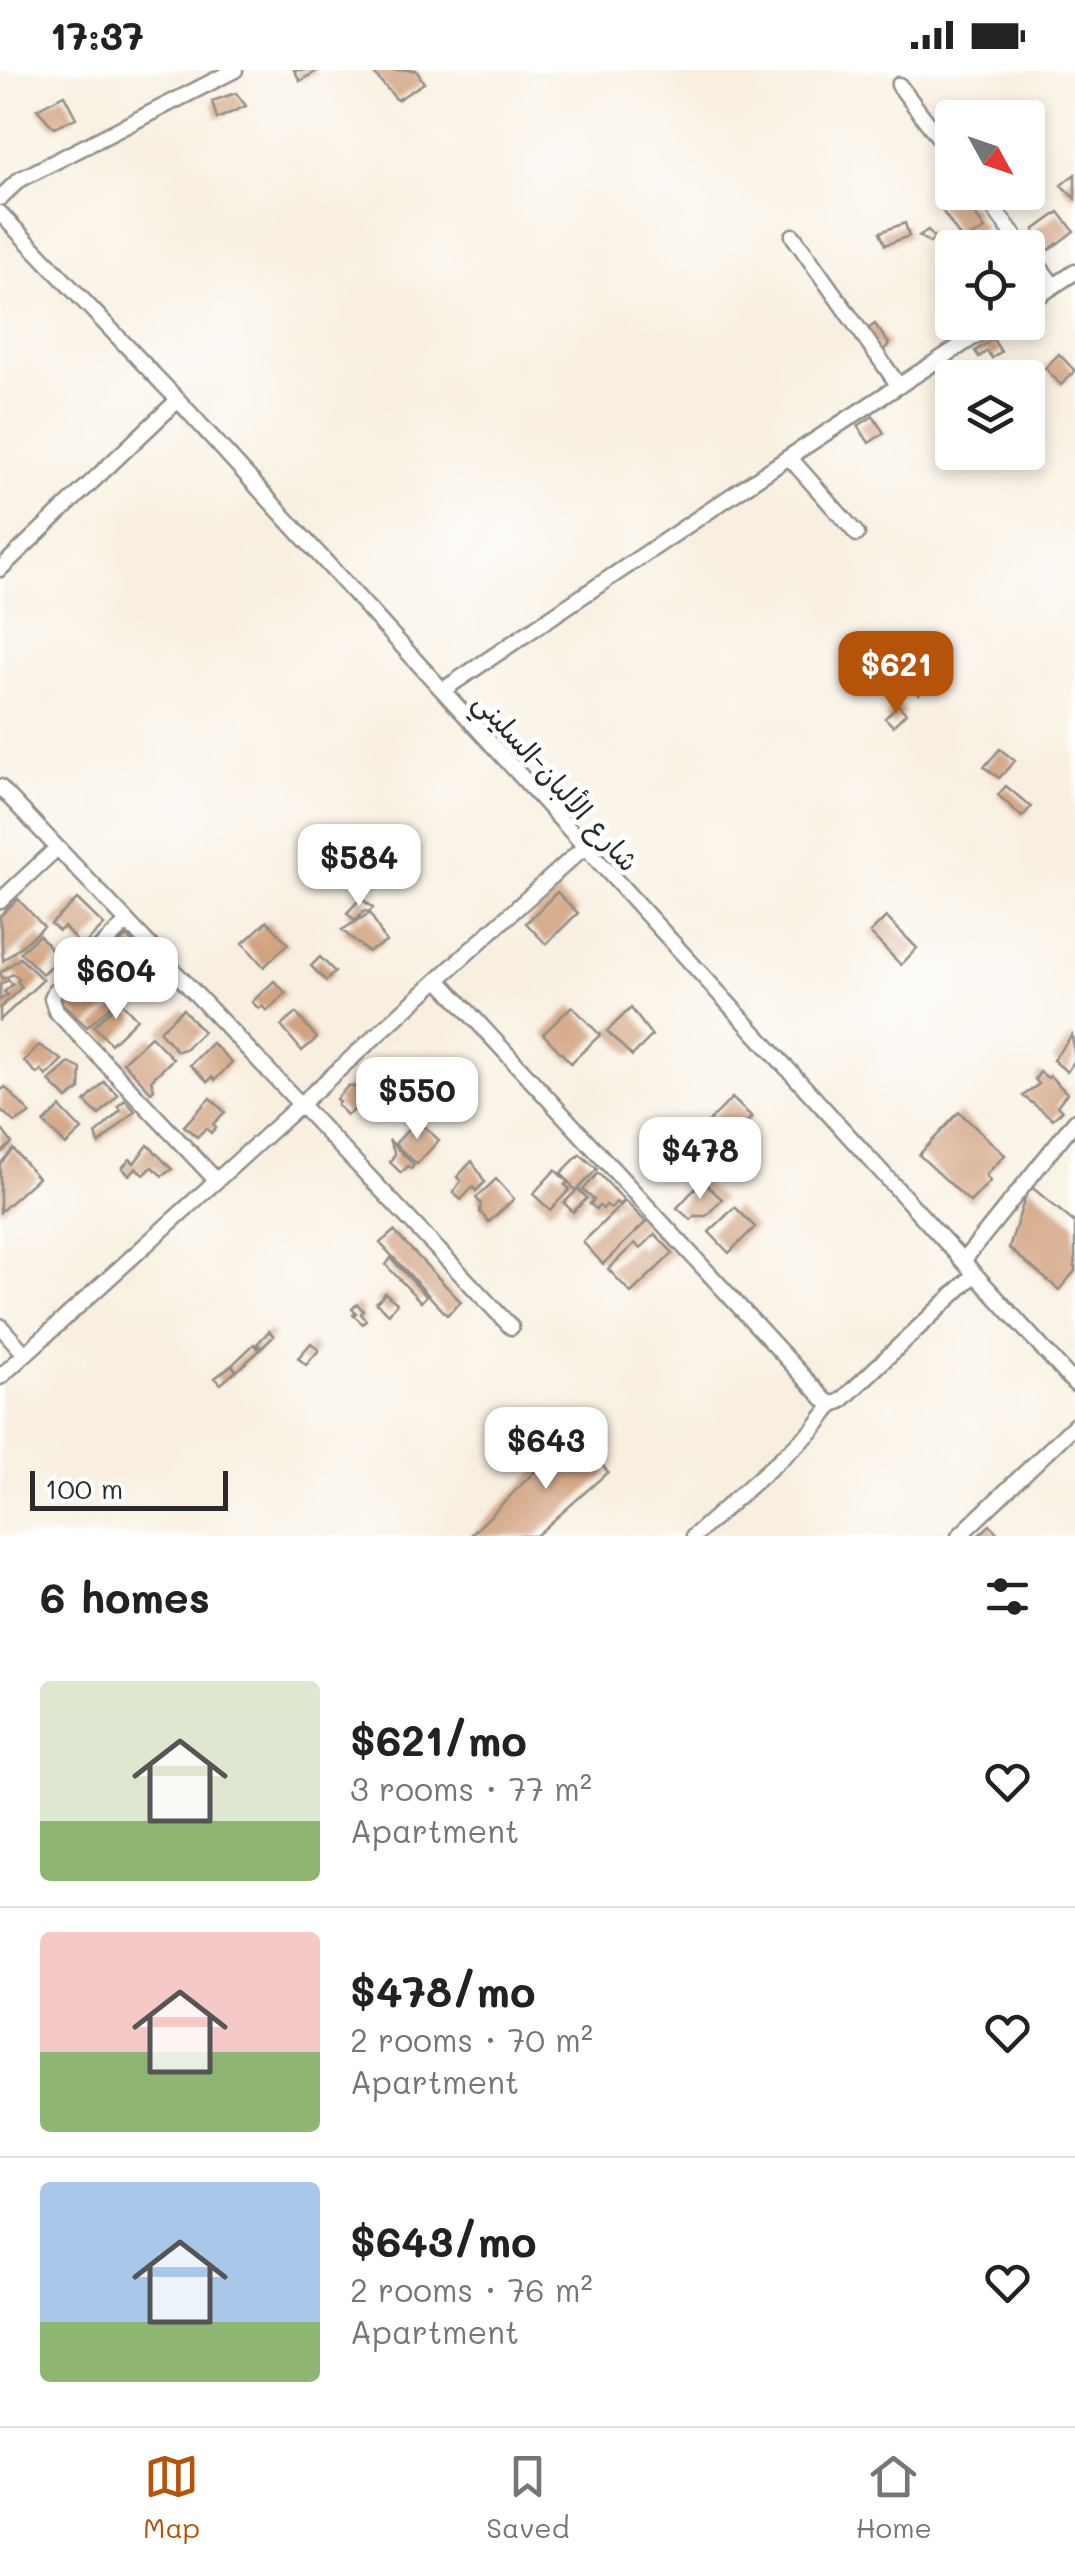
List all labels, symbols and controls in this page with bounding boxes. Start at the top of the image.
text: 17:37 [50,10,144,60]
north arrow [935,100,1045,210]
map controls [935,100,1045,470]
button: locate [935,230,1045,340]
button: layers [935,360,1045,470]
pin: $621 [837,631,955,716]
text: $621 [860,642,932,684]
street label: شارع الألبان-السليني [461,684,647,884]
pin: $584 [300,824,418,909]
text: $584 [320,835,398,877]
pin: $604 [57,937,175,1022]
text: $604 [76,948,156,990]
pin: $550 [358,1057,476,1142]
text: $550 [378,1068,456,1110]
pin: $478 [641,1117,759,1202]
text: $478 [661,1128,739,1170]
pin: $643 [487,1407,605,1492]
text: $643 [507,1418,585,1460]
scale bar [30,1466,228,1511]
text: 100 m [45,1470,123,1506]
text: 6 homes [40,1569,210,1624]
icon: filters [980,1569,1035,1624]
text: $621/mo [350,1712,527,1767]
icon: home [120,1721,240,1841]
icon: heart [980,1754,1035,1809]
text: 3 rooms · 77 m² [350,1767,592,1809]
text: Apartment [350,1809,519,1851]
text: $478/mo [350,1963,535,2018]
icon: home [120,1972,240,2092]
icon: heart [980,2005,1035,2060]
text: 2 rooms · 70 m² [350,2018,593,2060]
text: Apartment [350,2060,519,2102]
text: $643/mo [350,2213,537,2268]
icon: home [120,2222,240,2342]
icon: heart [980,2255,1035,2310]
text: 2 rooms · 76 m² [350,2268,593,2310]
text: Apartment [350,2310,519,2352]
tab: Map [143,2449,200,2545]
tab: Saved [486,2449,569,2545]
tab: Home [856,2449,932,2545]

